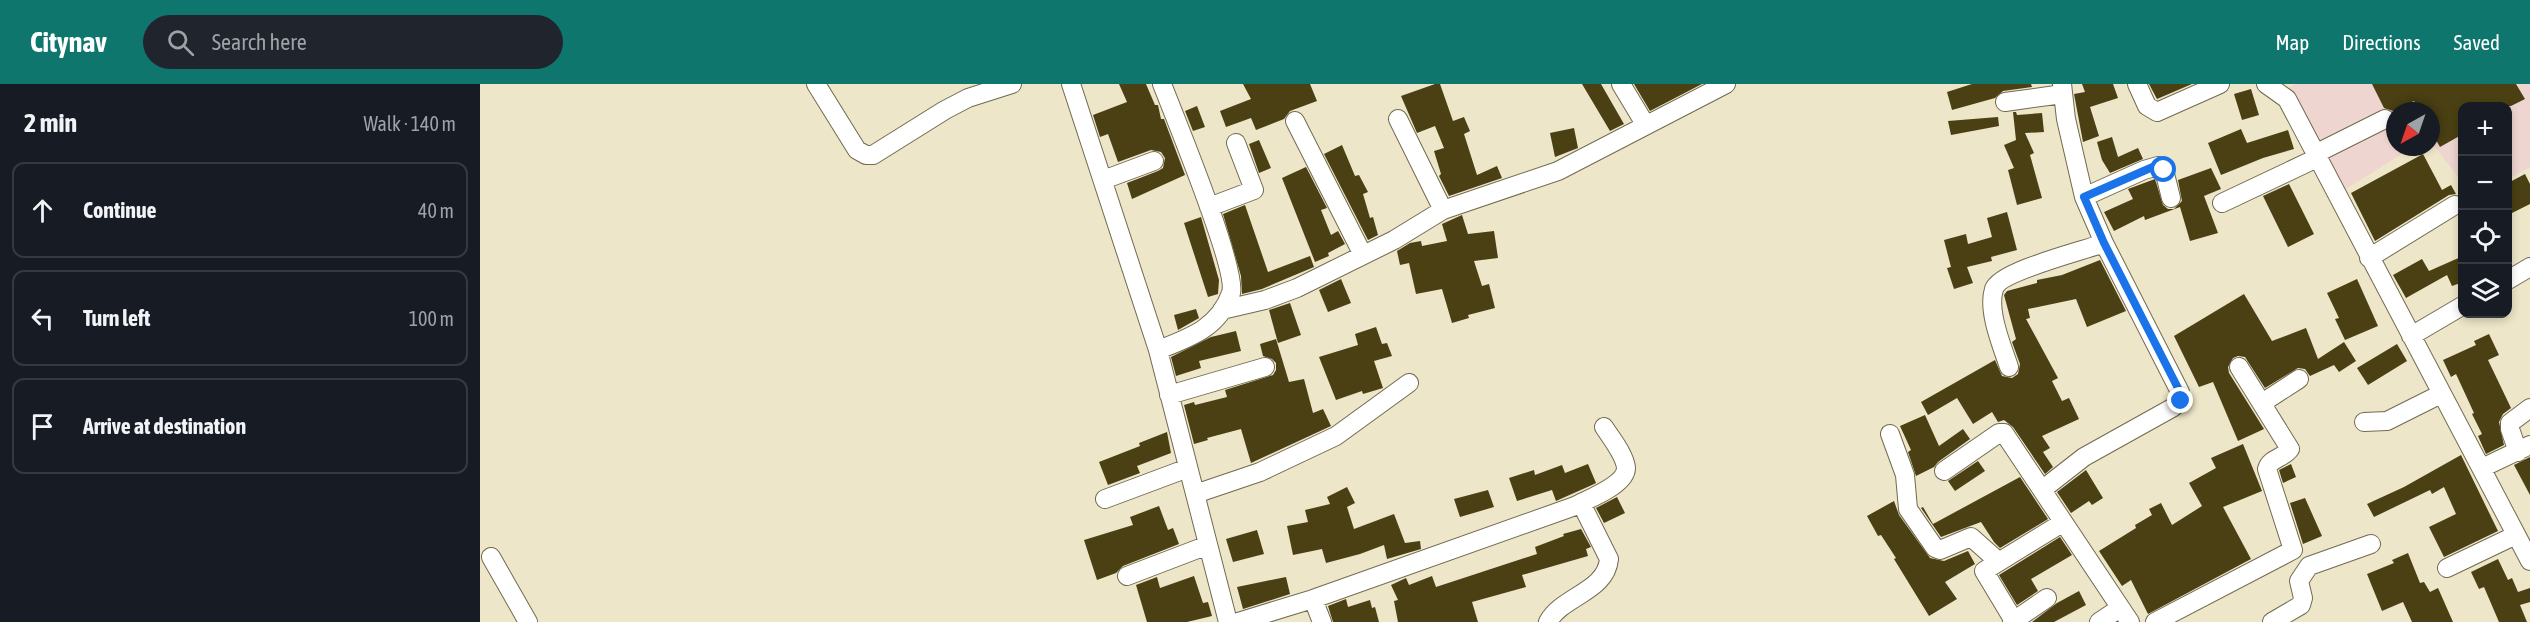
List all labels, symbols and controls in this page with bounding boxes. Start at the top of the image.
search box [143,15,563,69]
text: Citynav [30,26,107,58]
icon: search [164,26,197,59]
text: Search here [212,29,307,55]
text: Map [2275,30,2309,54]
text: Directions [2342,30,2421,54]
text: Saved [2454,30,2500,54]
north arrow [2386,102,2440,156]
map controls [2458,102,2512,318]
button: + [2458,102,2512,156]
text: 2 min [24,108,77,138]
text: Walk · 140 m [364,112,456,135]
route start [2150,156,2176,182]
button: − [2458,156,2512,210]
icon: ahead [26,194,59,227]
text: Continue [83,197,157,223]
text: 40 m [418,199,454,222]
button: locate [2458,210,2512,264]
button: layers [2458,264,2512,318]
icon: left [26,302,59,335]
text: Turn left [83,305,150,331]
text: 100 m [409,307,454,330]
route end [2167,387,2193,413]
icon: arrive [26,410,59,443]
text: Arrive at destination [83,413,246,439]

